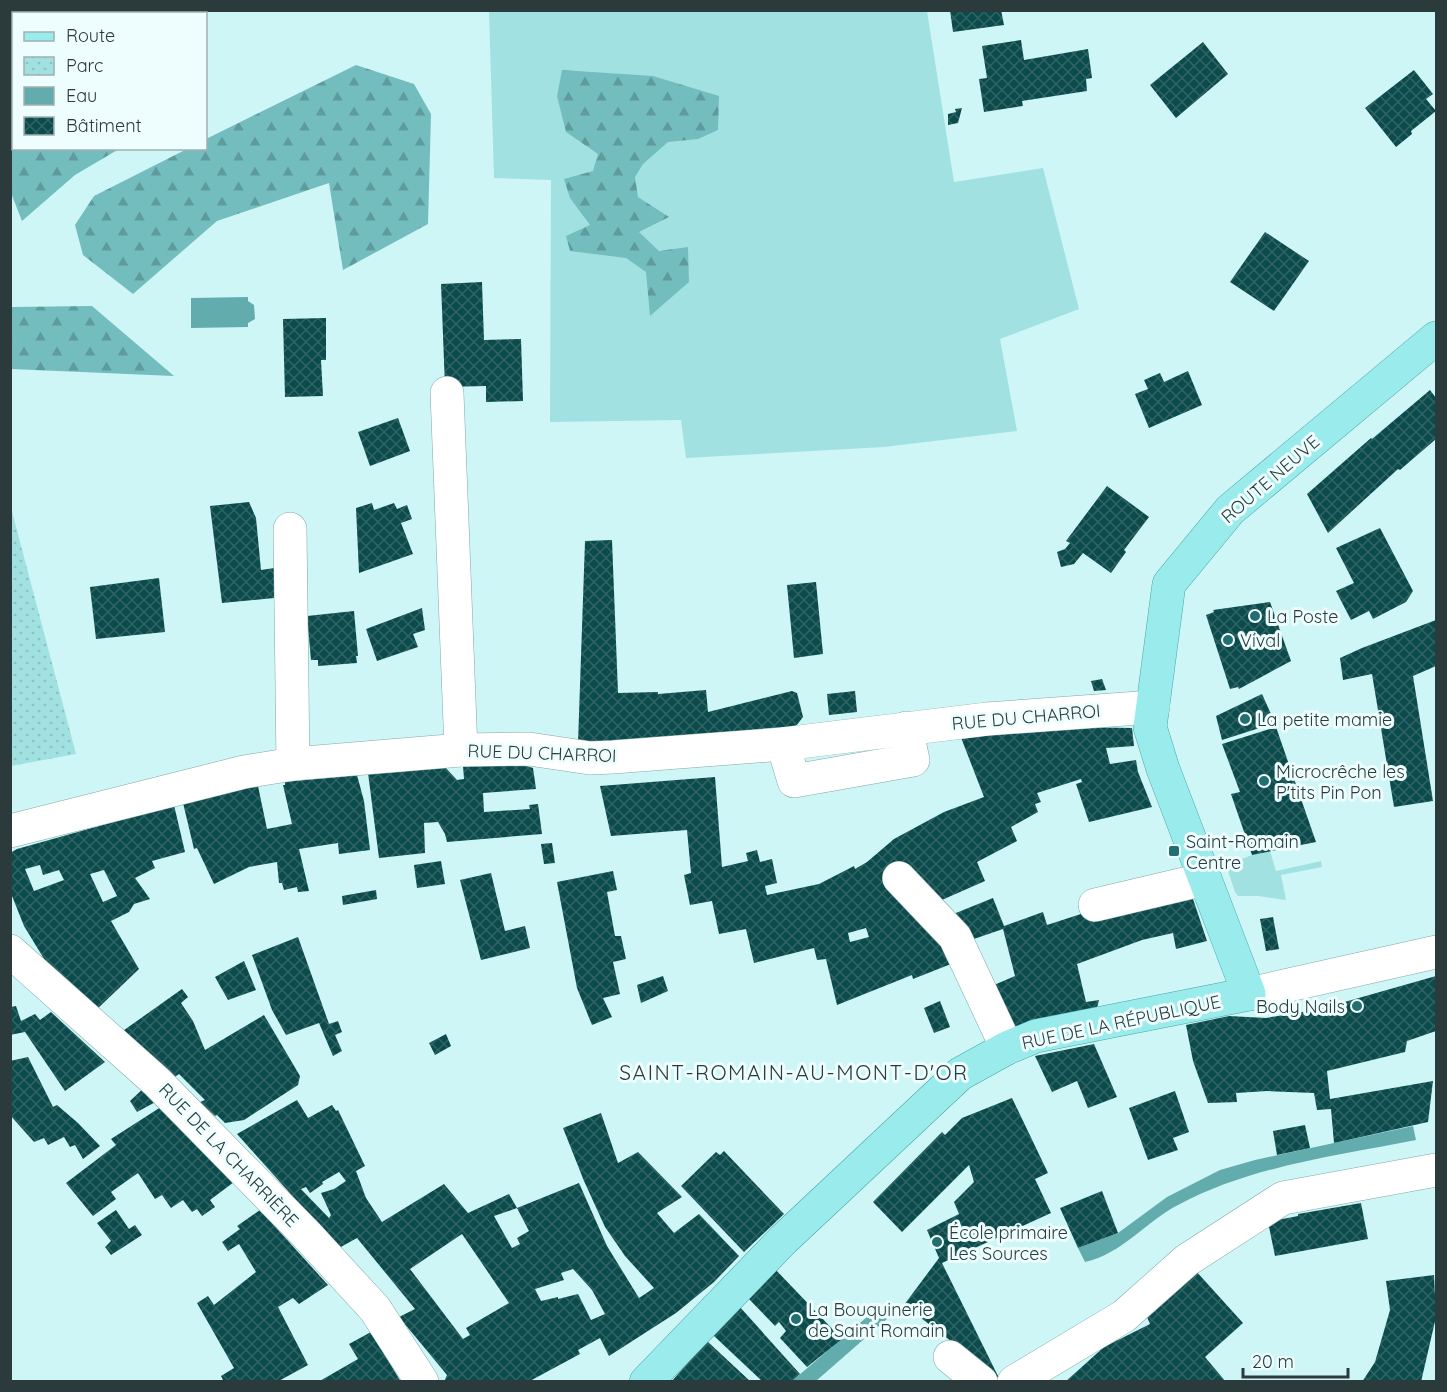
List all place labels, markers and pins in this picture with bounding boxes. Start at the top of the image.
place label: La Poste [1267,605,1338,628]
marker: La Poste [1248,609,1262,623]
place label: Vival [1240,629,1280,652]
marker: Vival [1221,633,1235,647]
place label: La petite mamie [1257,708,1392,731]
marker: La petite mamie [1238,712,1252,726]
place label: Microcrêche les P'tits Pin Pon [1276,760,1405,804]
marker: Microcrêche les P'tits Pin Pon [1257,774,1271,788]
place label: Saint-Romain Centre [1186,830,1299,874]
marker: Saint-Romain Centre [1167,844,1181,858]
place label: Body Nails [1256,995,1345,1018]
marker: Body Nails [1350,999,1364,1013]
place label: École primaire Les Sources [949,1221,1068,1265]
marker: École primaire Les Sources [930,1235,944,1249]
place label: La Bouquinerie de Saint Romain [808,1298,945,1342]
marker: La Bouquinerie de Saint Romain [789,1312,803,1326]

